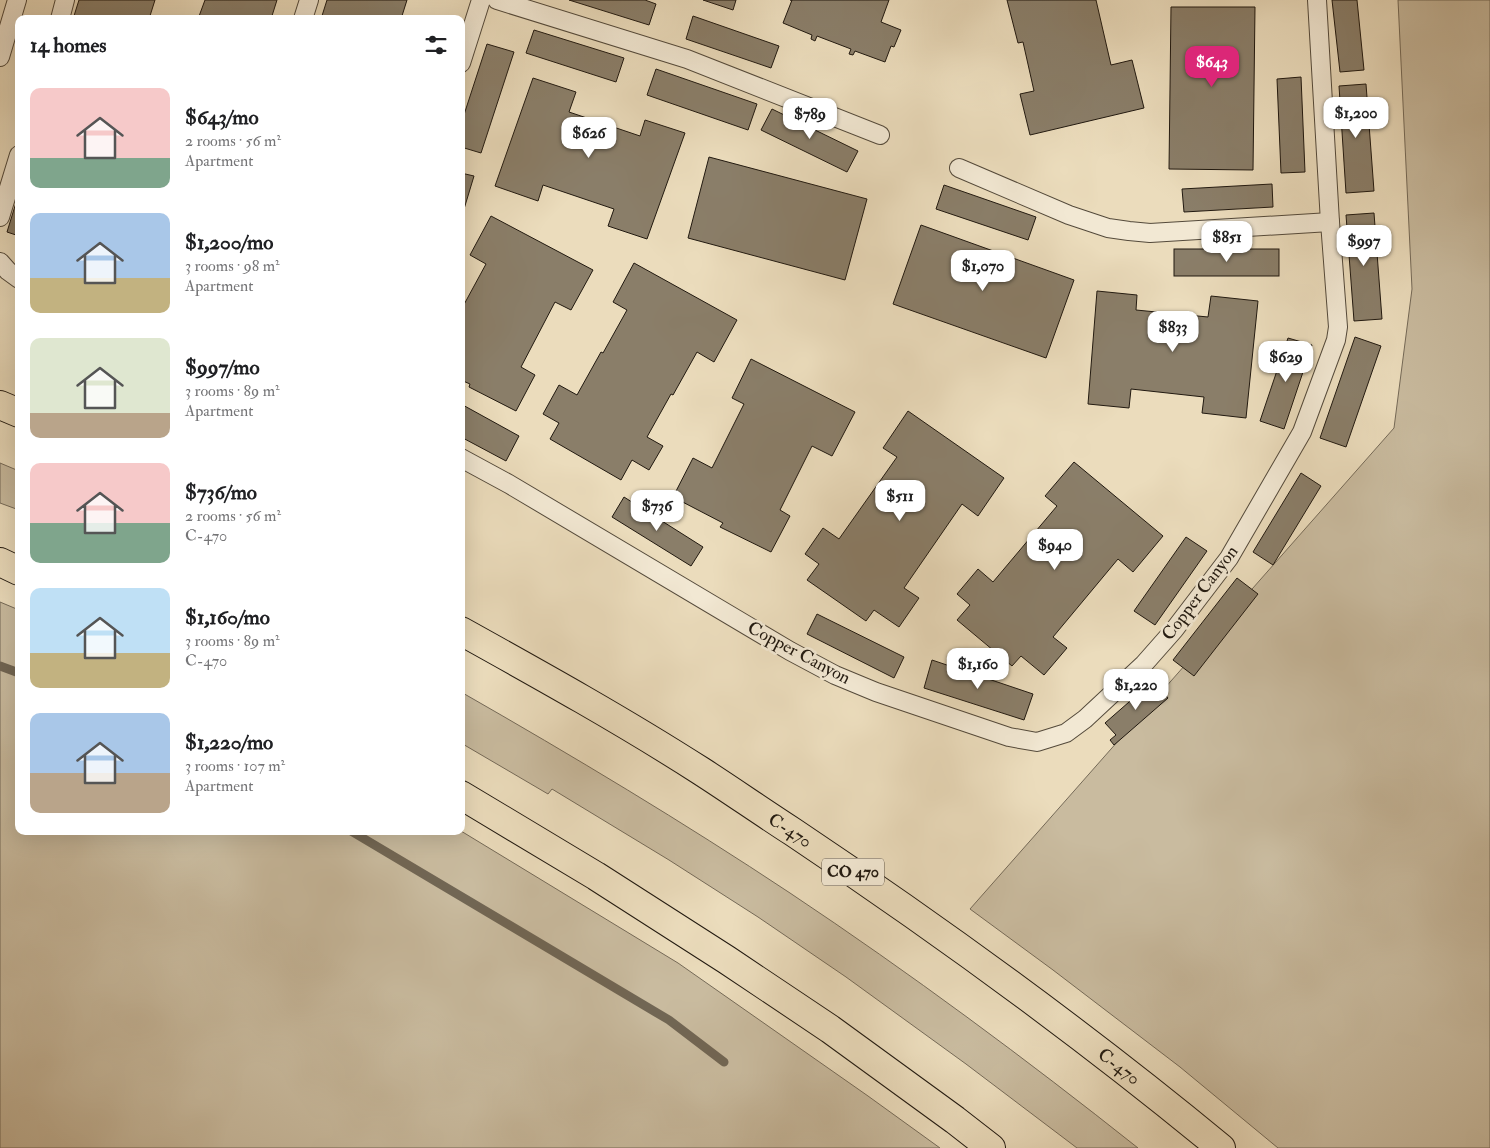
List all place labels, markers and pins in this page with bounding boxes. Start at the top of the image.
pin: $643 [1182,46,1242,88]
pin: $1,200 [1315,96,1397,139]
pin: $789 [780,98,840,140]
pin: $626 [559,116,619,159]
pin: $851 [1197,220,1257,263]
pin: $997 [1334,224,1394,267]
pin: $1,070 [942,250,1024,292]
pin: $833 [1143,310,1203,353]
pin: $629 [1256,340,1316,383]
pin: $511 [870,480,930,522]
pin: $736 [627,490,687,532]
pin: $940 [1025,528,1085,571]
pin: $1,160 [937,648,1019,690]
pin: $1,220 [1095,668,1177,711]

